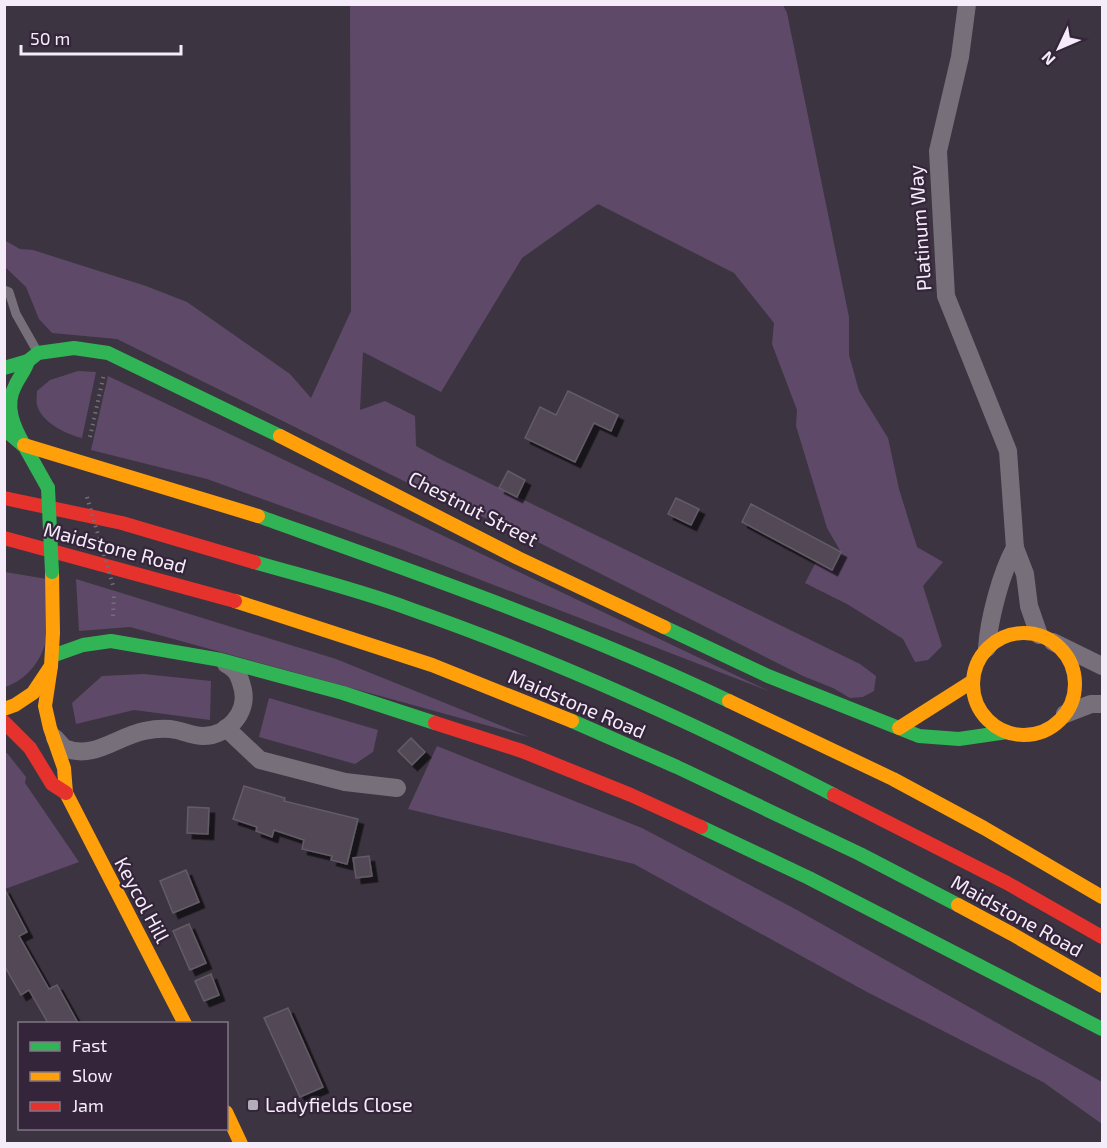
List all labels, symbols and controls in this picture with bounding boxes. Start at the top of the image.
scale bar [21,18,182,56]
north arrow [1029,18,1089,78]
text: 50 m [30,27,70,49]
text: N [1037,48,1059,70]
street label: Platinum Way [903,164,935,292]
street label: Chestnut Street [405,465,543,551]
street label: Maidstone Road [41,516,189,578]
street label: Maidstone Road [505,663,650,743]
street label: Keycol Hill [110,852,176,947]
street label: Maidstone Road [947,869,1088,961]
legend [18,1022,228,1130]
text: Fast [72,1034,107,1056]
text: Slow [72,1064,113,1086]
place label: Ladyfields Close [265,1092,413,1116]
text: Jam [72,1094,104,1116]
marker: Ladyfields Close [246,1098,260,1112]

